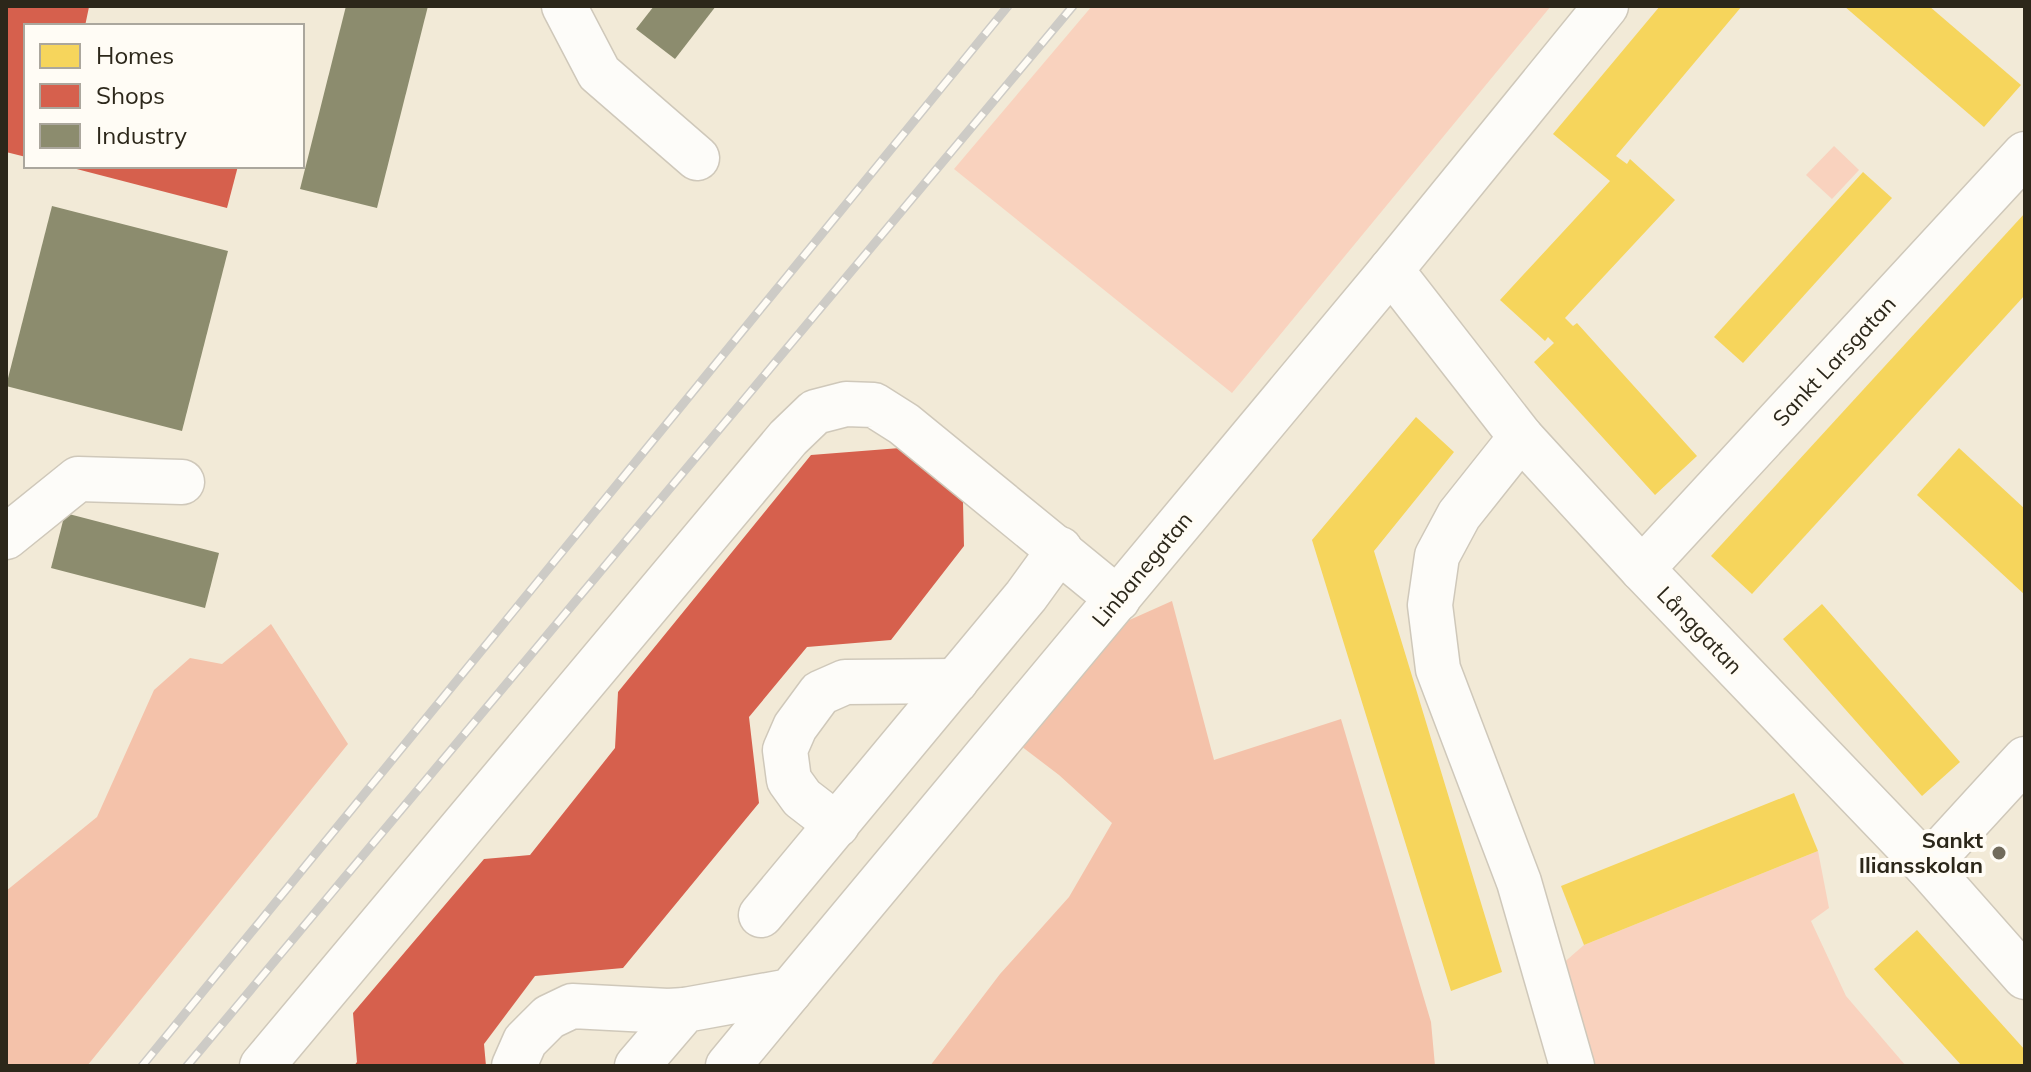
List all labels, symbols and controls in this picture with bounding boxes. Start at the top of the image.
legend [24,24,304,168]
text: Homes [96,40,174,70]
text: Shops [96,80,165,110]
text: Industry [96,120,187,150]
street label: Sankt Larsgatan [1766,290,1902,432]
street label: Linbanegatan [1086,506,1198,632]
street label: Långgatan [1651,580,1749,680]
place label: Sankt Iliansskolan [1859,826,1983,879]
marker: Sankt Iliansskolan [1990,844,2008,862]

